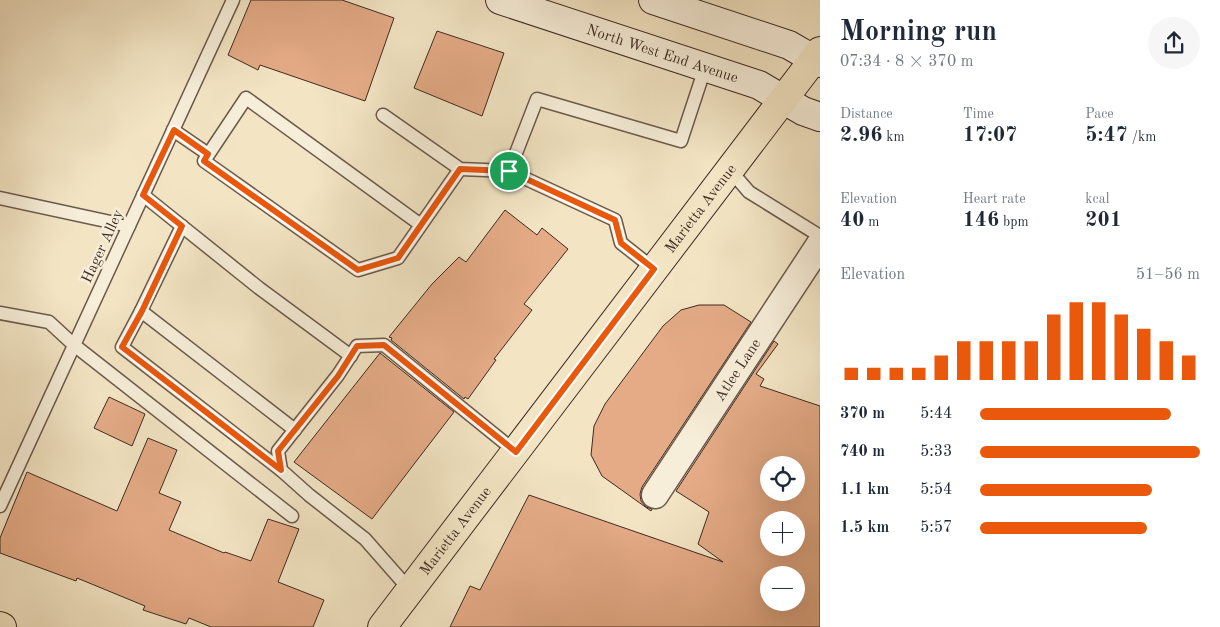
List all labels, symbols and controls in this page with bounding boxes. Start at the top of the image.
button: share [1148,17,1200,69]
text: Morning run [840,19,997,47]
street label: North West End Avenue [584,23,740,87]
text: 07:34 · 8 × 370 m [840,54,973,70]
text: Distance [840,107,893,121]
text: Time [963,107,994,121]
text: Pace [1085,107,1114,121]
text: 2.96 [840,125,882,146]
text: 17:07 [963,125,1017,146]
text: 5:47 [1085,125,1128,146]
text: km [882,130,905,144]
text: /km [1128,130,1156,144]
pin [488,150,530,192]
icon: arrive [495,157,523,185]
street label: Marietta Avenue [663,162,740,256]
text: Elevation [840,192,897,206]
text: Heart rate [963,192,1026,206]
text: kcal [1085,192,1109,206]
street label: Hager Alley [80,208,127,286]
text: 40 [840,210,864,231]
text: 146 [963,210,999,231]
text: 201 [1085,210,1122,231]
text: m [864,215,879,229]
text: bpm [999,215,1029,229]
text: Elevation [840,267,905,283]
text: 51–56 m [1136,267,1200,283]
street label: Atlee Lane [713,336,765,404]
text: 370 m [840,406,885,422]
text: 5:44 [920,406,952,422]
text: 740 m [840,444,885,460]
text: 5:33 [920,444,952,460]
map controls [760,456,805,611]
button: locate [760,456,805,501]
text: 1.1 km [840,482,889,498]
text: 5:54 [920,482,952,498]
street label: Marietta Avenue [418,484,495,579]
button: + [760,511,805,556]
text: 1.5 km [840,520,889,536]
text: 5:57 [920,520,952,536]
button: − [760,566,805,611]

